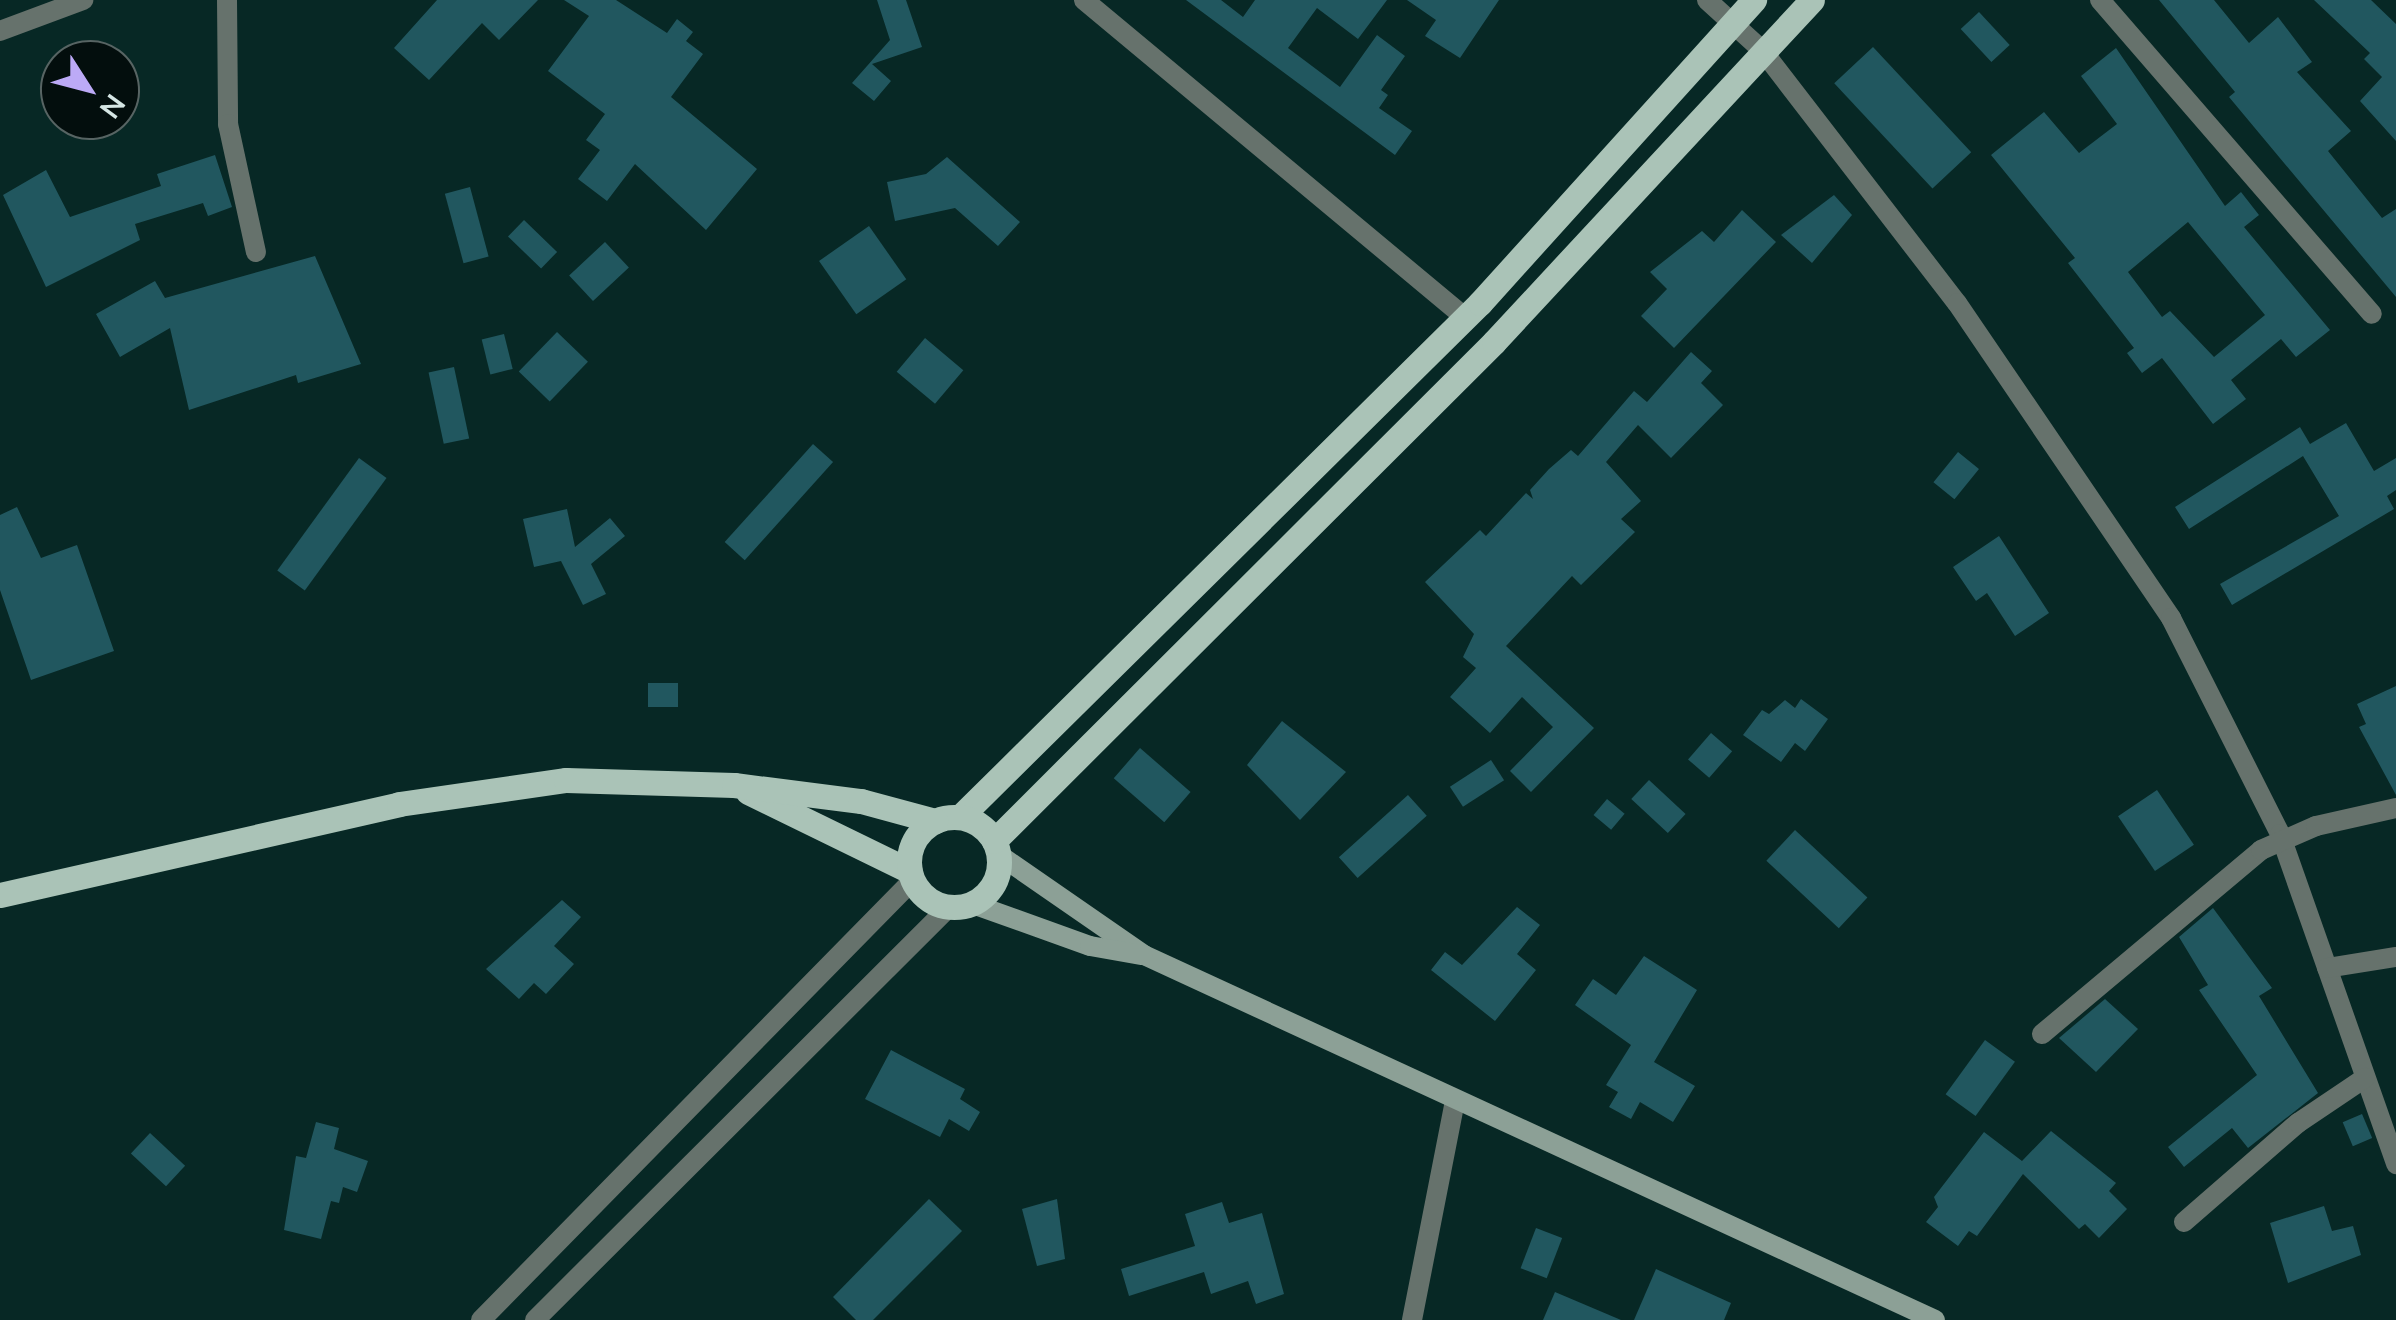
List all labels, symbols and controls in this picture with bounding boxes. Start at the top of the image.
north arrow [40,40,140,140]
text: N [93,88,133,126]

